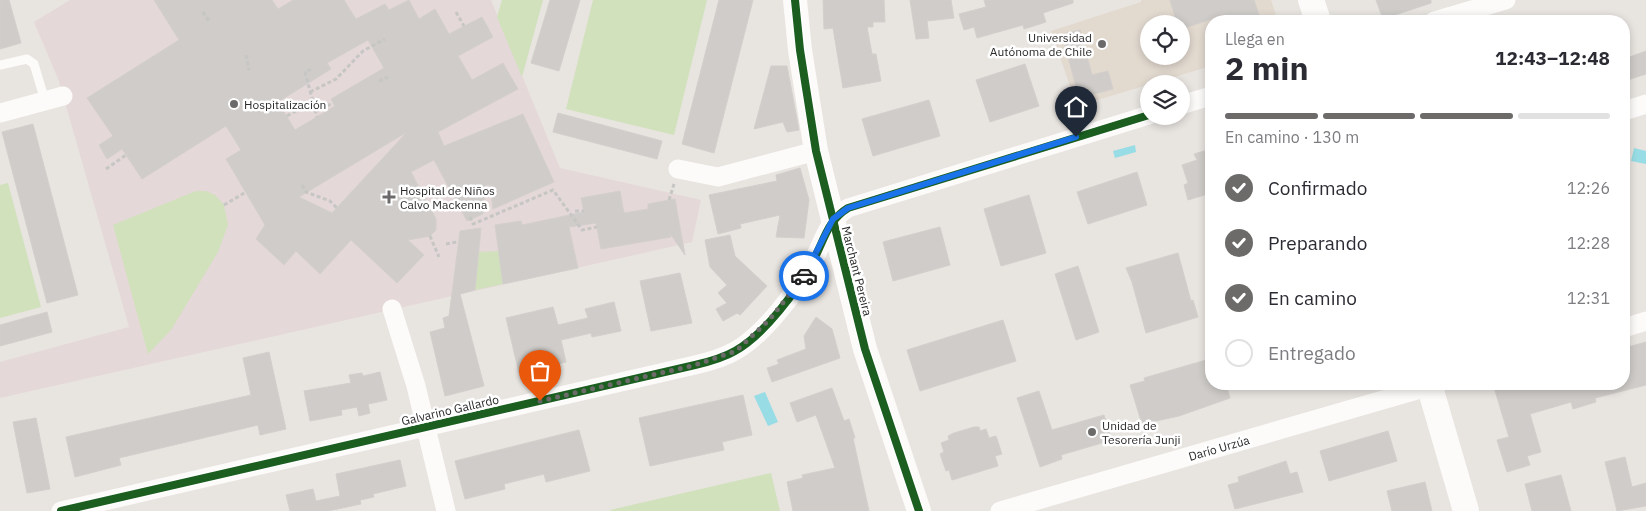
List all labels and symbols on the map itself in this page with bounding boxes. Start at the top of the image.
place label: Universidad Autónoma de Chile [990,30,1092,59]
marker: Universidad Autónoma de Chile [1096,38,1108,50]
pin [1055,86,1097,137]
place label: Hospitalización [244,97,326,112]
marker: Hospitalización [228,98,240,110]
place label: Hospital de Niños Calvo Mackenna [400,183,495,212]
marker: Hospital de Niños Calvo Mackenna [382,190,396,204]
street label: Marchant Pereira [839,225,876,318]
courier [779,251,829,301]
pin [519,350,561,401]
street label: Galvarino Gallardo [400,391,500,429]
place label: Unidad de Tesorería Junji [1102,418,1181,447]
marker: Unidad de Tesorería Junji [1086,426,1098,438]
street label: Darío Urzúa [1187,432,1252,464]

